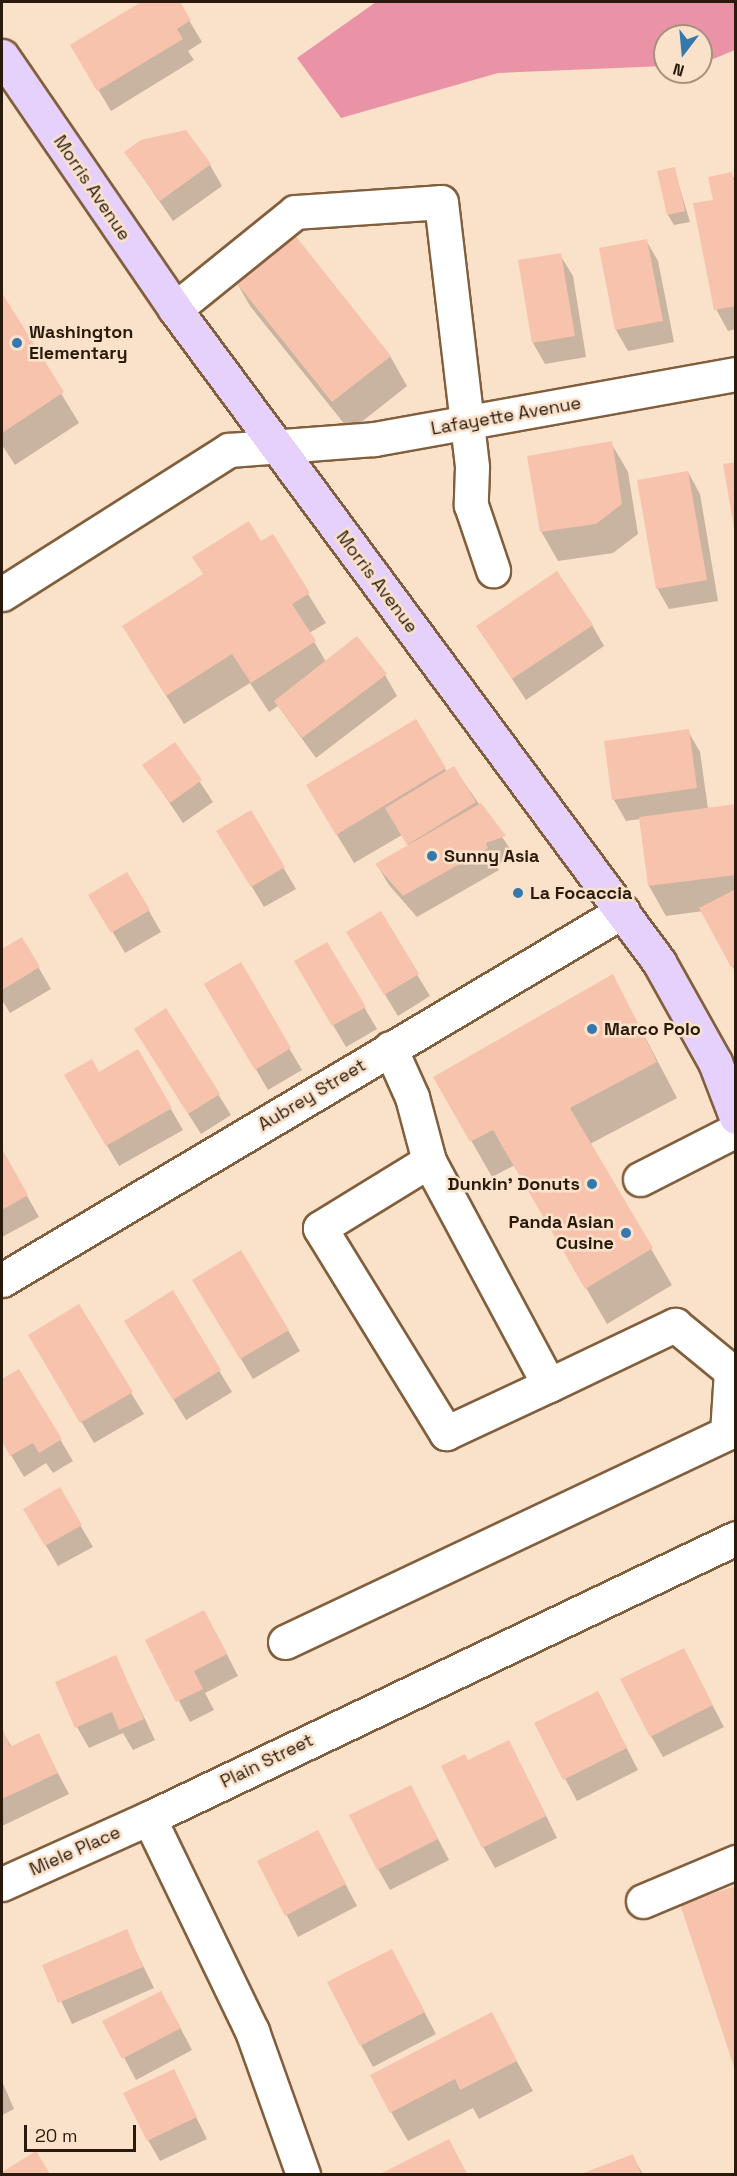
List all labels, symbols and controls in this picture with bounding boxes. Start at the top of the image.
north arrow [653,24,713,84]
text: N [670,58,687,81]
street label: Morris Avenue [49,131,135,245]
place label: Washington Elementary [29,322,133,364]
marker: Washington Elementary [10,336,24,350]
street label: Lafayette Avenue [429,392,583,440]
street label: Morris Avenue [332,527,422,637]
place label: Sunny Asia [444,845,540,867]
marker: Sunny Asia [425,849,439,863]
place label: La Focaccia [530,882,632,904]
marker: La Focaccia [511,886,525,900]
place label: Marco Polo [604,1018,701,1040]
marker: Marco Polo [585,1022,599,1036]
street label: Aubrey Street [254,1054,370,1136]
place label: Dunkin' Donuts [448,1173,580,1195]
marker: Dunkin' Donuts [585,1177,599,1191]
place label: Panda Asian Cusine [508,1212,614,1254]
marker: Panda Asian Cusine [619,1226,633,1240]
street label: Plain Street [217,1729,317,1793]
street label: Miele Place [26,1821,124,1881]
scale bar [27,2113,140,2151]
text: 20 m [35,2124,78,2147]

